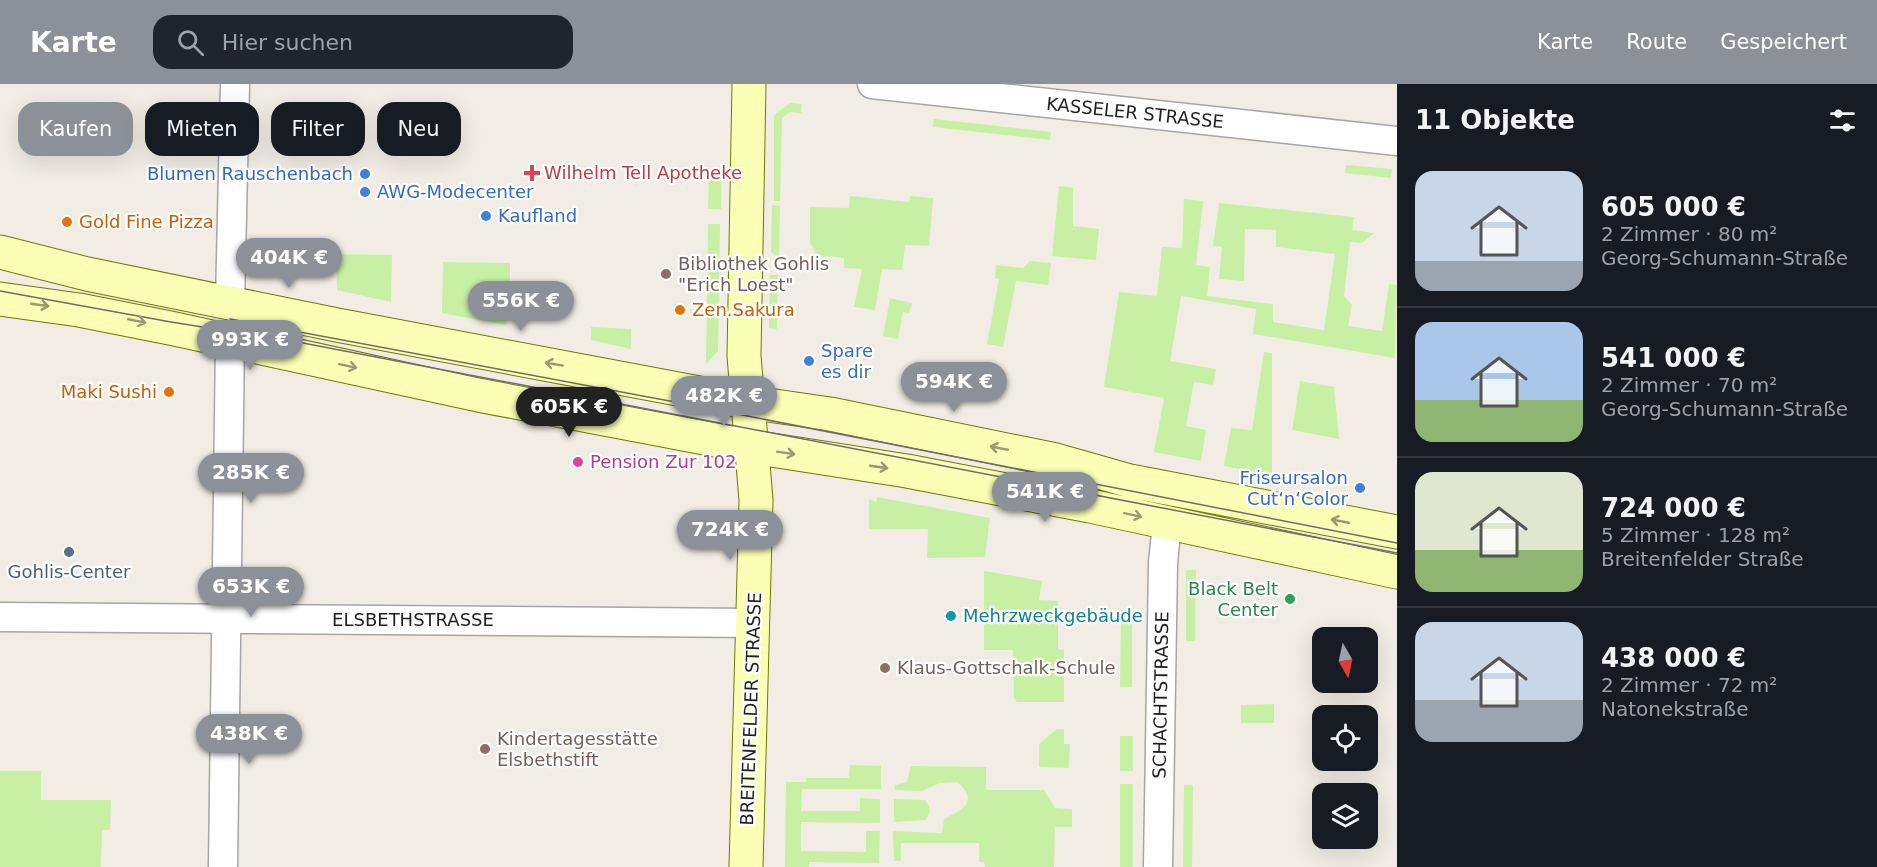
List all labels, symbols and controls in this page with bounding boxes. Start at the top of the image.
search box [153,15,573,69]
text: Karte [30,26,117,59]
icon: search [174,26,207,59]
text: Hier suchen [222,30,353,55]
text: Karte [1537,30,1593,54]
text: Route [1626,30,1687,54]
text: Gespeichert [1720,30,1847,54]
street label: KASSELER STRASSE [1045,93,1225,132]
chip: Kaufen [18,102,133,156]
chip: Mieten [145,102,259,156]
chip: Filter [271,102,365,156]
chip: Neu [377,102,461,156]
icon: filters [1826,104,1859,137]
text: 11 Objekte [1415,105,1575,135]
place label: Wilhelm Tell Apotheke [544,162,742,183]
place label: Blumen Rauschenbach [147,163,353,184]
marker: Wilhelm Tell Apotheke [525,166,539,180]
marker: Blumen Rauschenbach [358,167,372,181]
place label: AWG-Modecenter [377,181,534,202]
marker: AWG-Modecenter [358,185,372,199]
text: 605 000 € [1601,192,1746,222]
icon: home [1463,195,1535,267]
place label: Kaufland [498,205,577,226]
marker: Kaufland [479,209,493,223]
place label: Gold Fine Pizza [79,211,214,232]
marker: Gold Fine Pizza [60,215,74,229]
text: 2 Zimmer · 80 m² [1601,222,1777,246]
pin: 404K € [240,238,338,289]
text: 404K € [250,245,328,269]
text: Georg-Schumann-Straße [1601,246,1848,270]
place label: Bibliothek Gohlis "Erich Loest" [678,253,829,295]
marker: Bibliothek Gohlis "Erich Loest" [659,267,673,281]
pin: 556K € [472,281,570,332]
text: 556K € [482,288,560,312]
one-way arrow [29,299,49,310]
place label: Zen.Sakura [692,299,795,320]
marker: Zen.Sakura [673,303,687,317]
one-way arrow [126,316,146,327]
pin: 993K € [201,320,299,371]
text: 993K € [211,327,289,351]
place label: Spare es dir [821,340,873,382]
text: 541 000 € [1601,343,1746,373]
icon: home [1463,346,1535,418]
marker: Spare es dir [802,354,816,368]
one-way arrow [545,358,564,369]
one-way arrow [338,360,357,372]
pin: 594K € [905,362,1003,413]
text: 594K € [915,369,993,393]
text: 2 Zimmer · 70 m² [1601,373,1777,397]
pin: 482K € [675,376,773,427]
place label: Maki Sushi [61,381,157,402]
text: 482K € [685,383,763,407]
marker: Maki Sushi [162,385,176,399]
pin: 605K € [520,387,618,438]
text: 605K € [530,394,608,418]
text: Georg-Schumann-Straße [1601,397,1848,421]
one-way arrow [989,442,1009,453]
one-way arrow [776,447,796,458]
place label: Pension Zur 102 [590,451,736,472]
pin: 285K € [202,453,300,504]
marker: Pension Zur 102 [571,455,585,469]
text: 285K € [212,460,290,484]
one-way arrow [869,461,889,472]
place label: Friseursalon Cut‘n‘Color [1239,467,1349,509]
pin: 541K € [996,472,1094,523]
text: 541K € [1006,479,1084,503]
marker: Friseursalon Cut‘n‘Color [1353,481,1367,495]
text: 724 000 € [1601,493,1746,523]
icon: home [1463,496,1535,568]
pin: 724K € [681,510,779,561]
one-way arrow [1123,510,1142,522]
one-way arrow [1330,515,1350,526]
text: 724K € [691,517,769,541]
text: 5 Zimmer · 128 m² [1601,523,1790,547]
marker: Gohlis-Center [62,545,76,559]
text: Breitenfelder Straße [1601,547,1804,571]
place label: Gohlis-Center [8,561,131,582]
pin: 653K € [202,567,300,618]
text: 653K € [212,574,290,598]
place label: Black Belt Center [1188,578,1279,620]
street label: BREITENFELDER STRASSE [736,592,765,826]
marker: Black Belt Center [1283,592,1297,606]
place label: Mehrzweckgebäude [963,605,1143,626]
street label: ELSBETHSTRASSE [332,609,494,630]
marker: Mehrzweckgebäude [944,609,958,623]
street label: SCHACHTSTRASSE [1149,611,1172,779]
north arrow [1312,627,1378,693]
map controls [1312,627,1378,849]
text: 438 000 € [1601,643,1746,673]
icon: home [1463,646,1535,718]
place label: Klaus-Gottschalk-Schule [897,657,1116,678]
marker: Klaus-Gottschalk-Schule [878,661,892,675]
text: 2 Zimmer · 72 m² [1601,673,1777,697]
text: Natonekstraße [1601,697,1749,721]
button: locate [1312,705,1378,771]
pin: 438K € [200,714,298,765]
text: 438K € [210,721,288,745]
place label: Kindertagesstätte Elsbethstift [497,728,658,770]
marker: Kindertagesstätte Elsbethstift [478,742,492,756]
button: layers [1312,783,1378,849]

